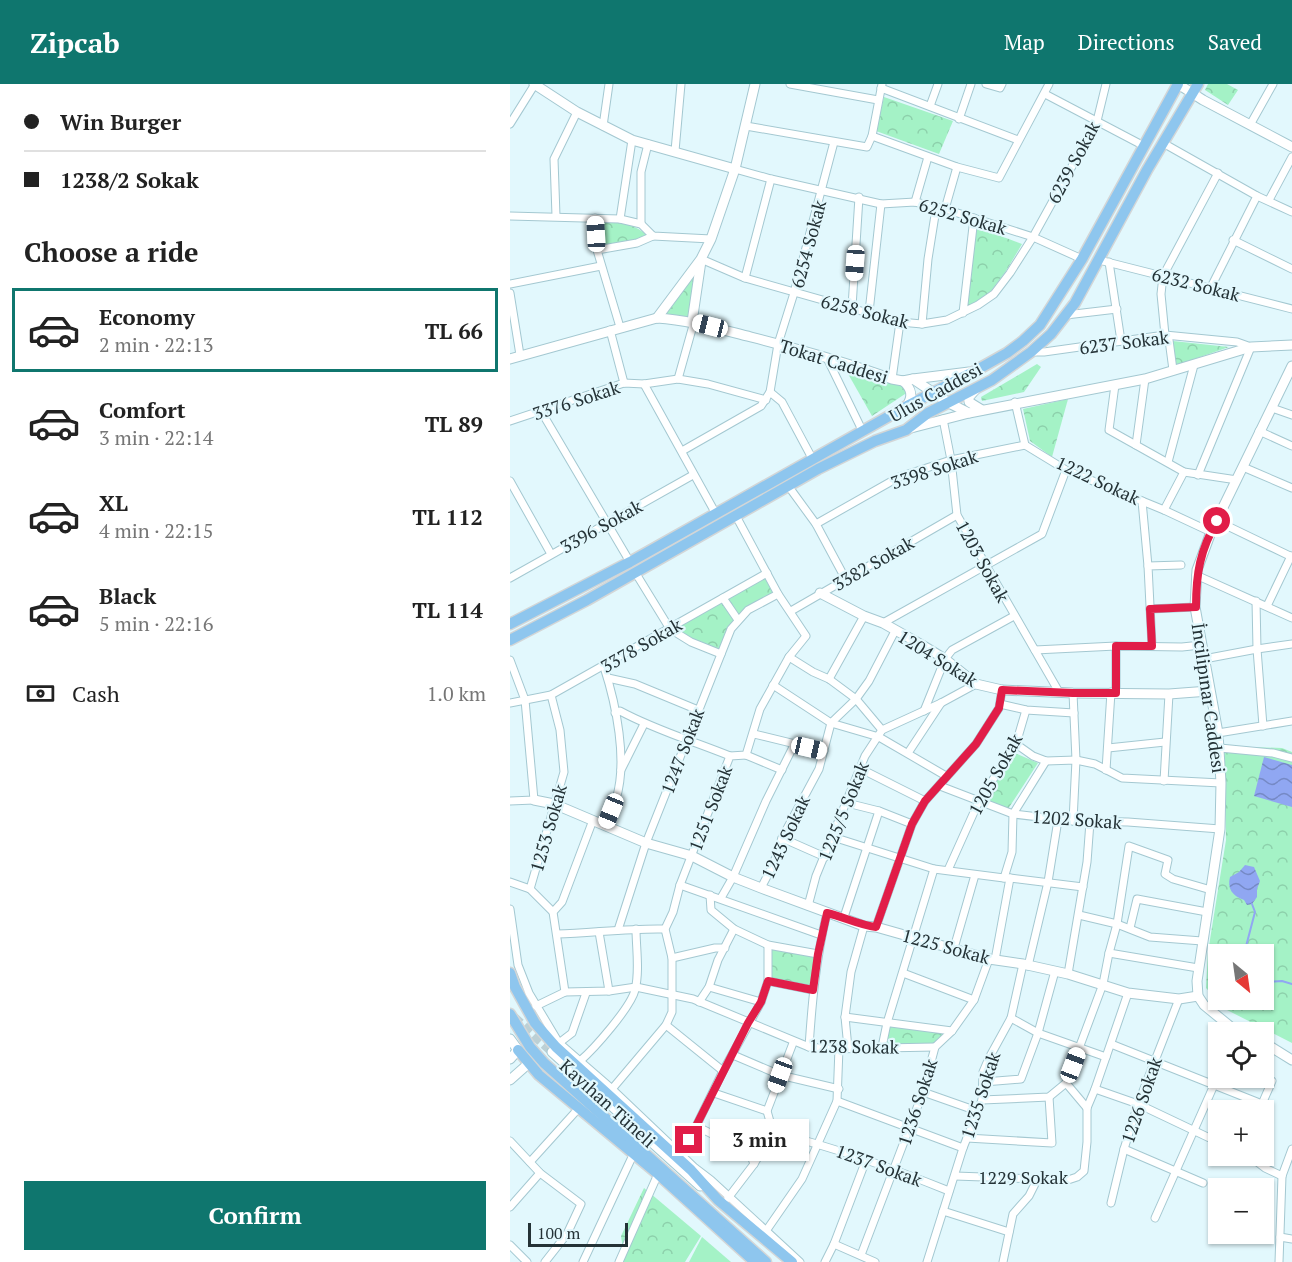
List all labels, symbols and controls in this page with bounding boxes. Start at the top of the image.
text: Zipcab [30,24,120,61]
text: Map [1004,28,1045,56]
text: Directions [1078,28,1175,56]
text: Saved [1208,28,1262,56]
text: Win Burger [60,107,181,136]
street label: 6239 Sokak [1041,116,1105,207]
text: 1238/2 Sokak [60,165,199,194]
street label: 6252 Sokak [916,192,1010,240]
street label: 6254 Sokak [785,197,831,291]
car [586,216,606,252]
text: Choose a ride [24,234,199,270]
car [845,244,865,282]
street label: 6232 Sokak [1149,261,1243,307]
street label: 6258 Sokak [818,288,912,334]
text: Economy [99,302,195,331]
icon: car [27,303,81,357]
car [690,313,730,339]
text: TL 66 [425,316,483,345]
street label: 6237 Sokak [1078,325,1171,359]
text: 2 min · 22:13 [99,331,213,358]
street label: Tokat Caddesi [777,333,891,389]
street label: Ulus Caddesi [884,357,986,427]
street label: 3376 Sokak [529,374,623,425]
text: Comfort [99,395,185,424]
icon: car [27,396,81,450]
text: TL 89 [425,409,483,438]
text: 3 min · 22:14 [99,424,213,451]
street label: 3398 Sokak [887,443,981,494]
street label: 1222 Sokak [1052,450,1145,510]
text: XL [99,488,128,517]
icon: car [27,489,81,543]
street label: 3396 Sokak [556,493,647,558]
text: TL 112 [412,502,483,531]
route start [1203,507,1230,534]
street label: 1203 Sokak [951,516,1016,607]
text: 4 min · 22:15 [99,517,213,544]
street label: 3382 Sokak [828,530,919,596]
text: Black [99,581,156,610]
icon: car [27,582,81,636]
text: TL 114 [412,595,483,624]
text: 5 min · 22:16 [99,610,213,637]
street label: 3378 Sokak [596,612,687,678]
street label: İncilipınar Caddesi [1187,621,1231,775]
street label: 1204 Sokak [893,624,983,692]
icon: cash [24,677,57,710]
text: Cash [72,679,120,708]
text: 1.0 km [427,680,486,707]
street label: 1247 Sokak [655,704,710,797]
street label: 1205 Sokak [963,728,1028,819]
car [789,735,829,761]
street label: 1225/5 Sokak [812,757,874,865]
street label: 1251 Sokak [683,761,738,854]
street label: 1253 Sokak [524,781,572,875]
street label: 1243 Sokak [755,790,815,883]
car [596,791,626,831]
street label: 1202 Sokak [1031,804,1123,834]
street label: 1225 Sokak [899,923,993,969]
north arrow [1208,944,1274,1010]
map controls [1208,944,1274,1244]
button: locate [1208,1022,1274,1088]
street label: 1238 Sokak [809,1033,900,1059]
car [1058,1045,1088,1085]
street label: 1235 Sokak [955,1048,1006,1142]
street label: Kayıhan Tüneli [555,1053,661,1153]
street label: 1226 Sokak [1115,1053,1167,1146]
car [765,1055,795,1095]
street label: 1236 Sokak [892,1055,943,1149]
button: + [1208,1100,1274,1166]
callout: 3 min [710,1119,809,1161]
route end [675,1126,702,1153]
text: 3 min [732,1126,787,1153]
street label: 1237 Sokak [833,1138,926,1192]
street label: 1229 Sokak [978,1165,1069,1189]
button: − [1208,1178,1274,1244]
button: Confirm [24,1181,486,1250]
scale bar [528,1220,628,1248]
text: 100 m [537,1222,580,1244]

